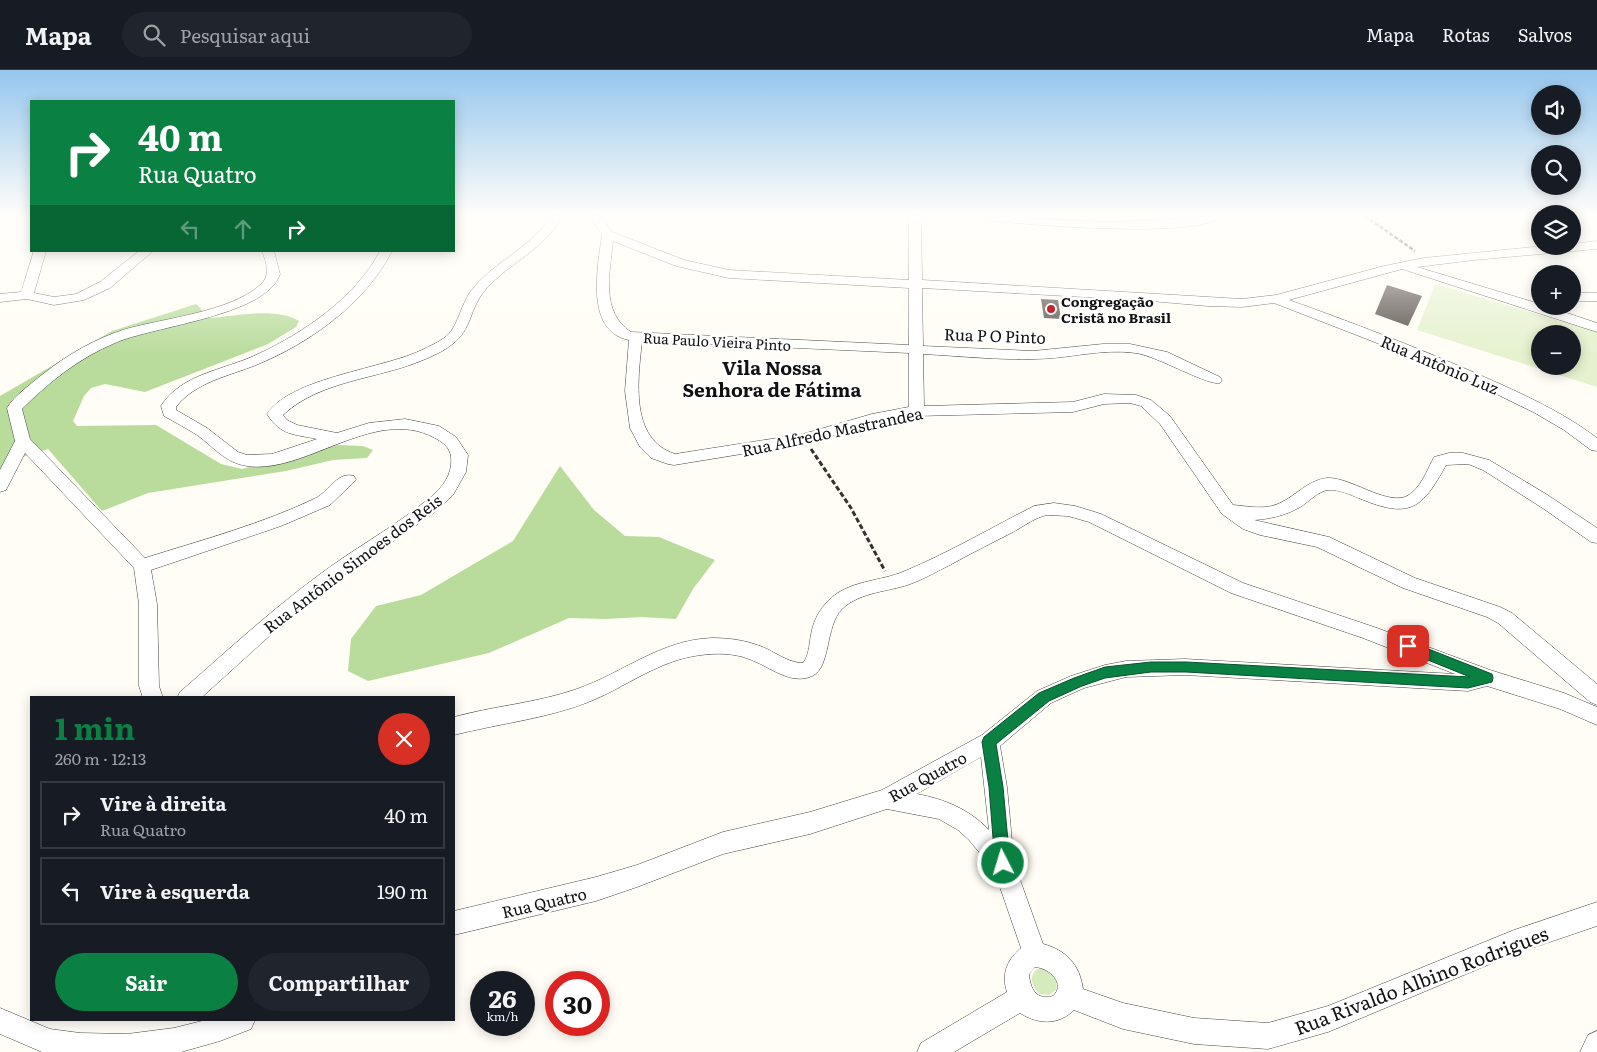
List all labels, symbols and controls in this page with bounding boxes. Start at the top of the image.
search box [122,12,472,57]
text: Mapa [25,17,92,52]
icon: search [140,21,168,49]
text: Pesquisar aqui [180,21,310,49]
text: Mapa [1366,21,1414,48]
text: Rotas [1442,21,1490,48]
text: Salvos [1518,21,1572,48]
map controls [1531,85,1581,375]
button: sound [1531,85,1581,135]
text: 40 m [138,110,223,162]
icon: right [55,120,120,185]
button: search [1531,145,1581,195]
text: Rua Quatro [138,157,257,190]
button: layers [1531,205,1581,255]
icon: left [176,215,204,243]
icon: ahead [229,215,257,243]
icon: right [282,215,310,243]
button: + [1531,265,1581,315]
place label: Congregação Cristã no Brasil [1061,291,1171,327]
marker: Congregação Cristã no Brasil [1045,303,1057,315]
street label: Rua P O Pinto [944,321,1046,349]
button: − [1531,325,1581,375]
street label: Rua Paulo Vieira Pinto [642,327,792,355]
street label: Rua Antônio Luz [1377,328,1503,400]
district label: Vila Nossa Senhora de Fátima [682,353,862,403]
street label: Rua Alfredo Mastrandea [739,400,925,462]
street label: Rua Antônio Simoes dos Reis [258,488,446,638]
pin [1387,625,1429,667]
icon: arrive [1394,632,1422,660]
text: 1 min [55,705,135,749]
button: close [378,713,430,765]
street label: Rua Quatro [883,745,971,807]
text: 260 m · 12:13 [55,746,147,770]
text: Vire à direita [100,789,227,817]
icon: right [57,801,85,829]
text: 40 m [384,801,428,829]
text: Rua Quatro [100,817,186,841]
position arrow [976,836,1028,888]
icon: left [57,877,85,905]
text: Vire à esquerda [100,877,250,905]
text: 190 m [377,877,428,905]
street label: Rua Quatro [499,881,589,923]
street label: Rua Rivaldo Albino Rodrigues [1290,918,1552,1041]
button: Sair [55,953,238,1011]
button: Compartilhar [248,953,430,1011]
speed limit sign: 30 [545,971,610,1036]
text: 26 [488,979,517,1016]
text: km/h [487,1007,518,1025]

